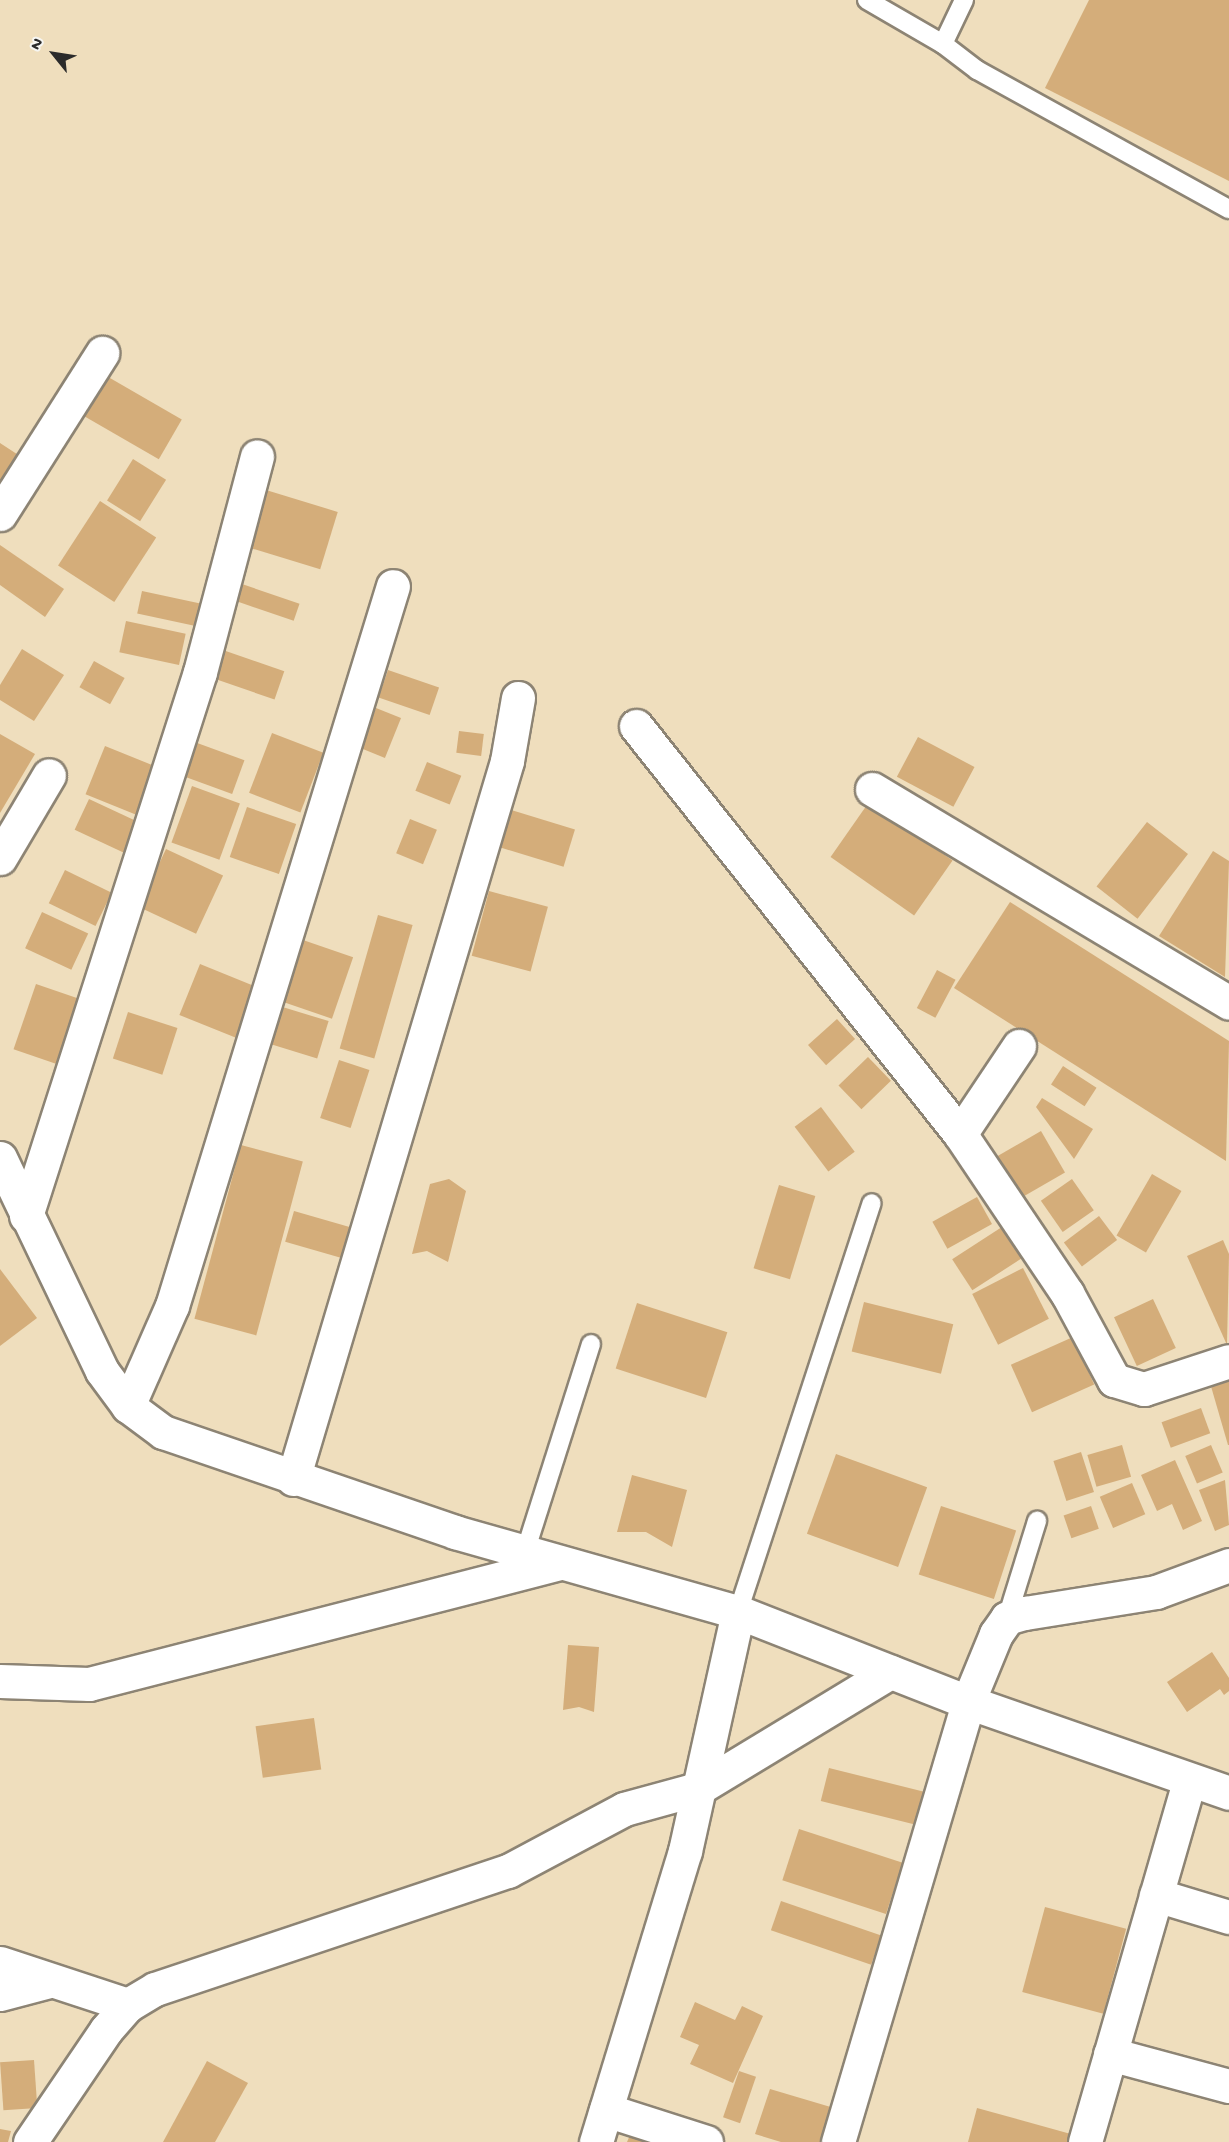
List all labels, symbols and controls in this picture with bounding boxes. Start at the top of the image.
north arrow [24,24,84,84]
text: N [27,35,49,54]

